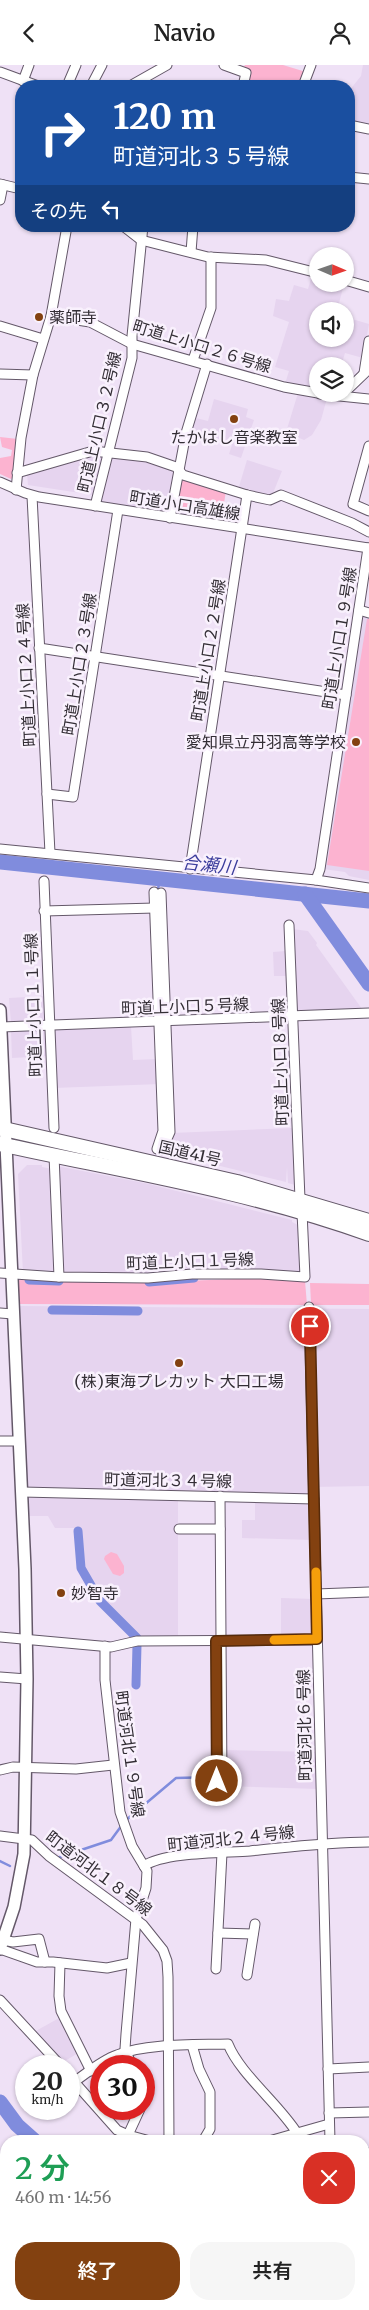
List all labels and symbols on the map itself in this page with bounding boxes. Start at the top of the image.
north arrow [309,247,354,293]
place label: 薬師寺 [49,307,97,327]
marker: 薬師寺 [33,311,45,323]
street label: 町道上小口２６号線 [130,315,274,377]
street label: 町道上小口３２号線 [73,350,125,494]
marker: たかはし音楽教室 [228,413,240,425]
place label: たかはし音楽教室 [170,427,298,447]
street label: 町道小口高雄線 [128,486,242,524]
street label: 町道上小口１９号線 [318,565,360,711]
street label: 町道上小口２２号線 [187,577,229,723]
street label: 町道上小口２３号線 [58,591,100,737]
street label: 町道上小口２４号線 [12,603,40,747]
place label: 愛知県立丹羽高等学校 [186,732,346,752]
marker: 愛知県立丹羽高等学校 [350,736,362,748]
water label: 合瀬川 [181,850,239,879]
street label: 町道上小口１１号線 [20,933,46,1077]
street label: 町道上小口５号線 [121,994,249,1018]
street label: 町道上小口８号線 [268,998,292,1126]
street label: 国道41号 [157,1136,223,1170]
street label: 町道上小口１号線 [126,1249,254,1273]
pin [289,1305,331,1347]
marker: (株)東海プレカット 大口工場 [173,1357,185,1369]
place label: (株)東海プレカット 大口工場 [74,1371,284,1391]
street label: 町道河北３４号線 [104,1469,232,1491]
place label: 妙智寺 [71,1583,119,1603]
marker: 妙智寺 [55,1587,67,1599]
street label: 町道河北６号線 [293,1669,315,1781]
street label: 町道河北１９号線 [111,1689,149,1819]
position arrow [190,1754,242,1806]
street label: 町道河北２４号線 [166,1821,296,1855]
street label: 町道河北１８号線 [42,1826,156,1920]
speed limit sign: 30 [90,2055,155,2120]

